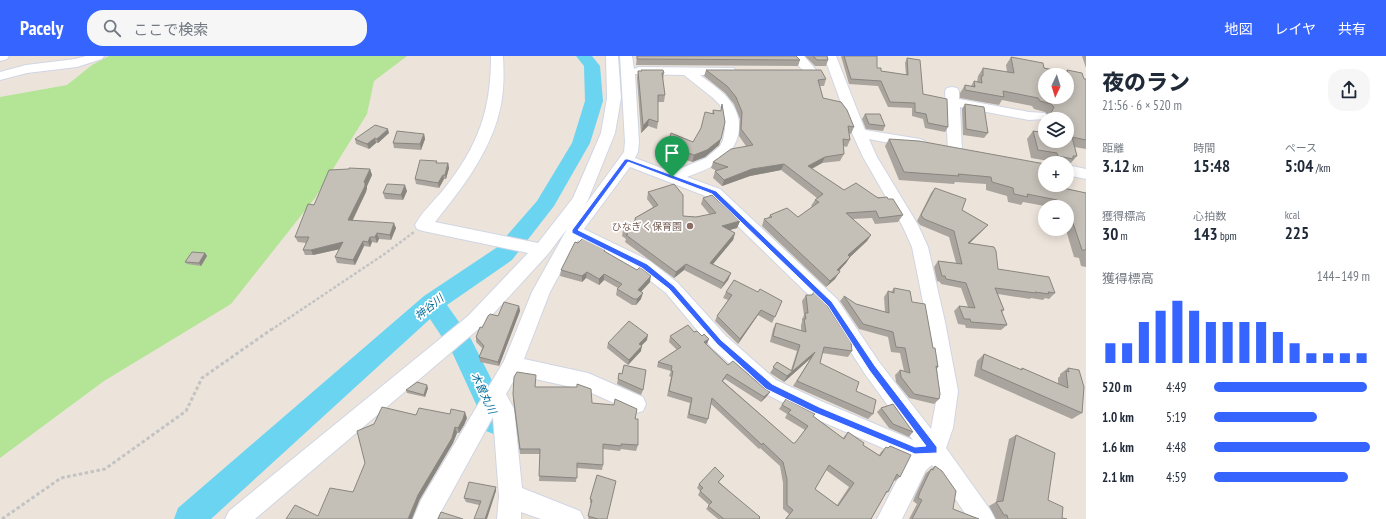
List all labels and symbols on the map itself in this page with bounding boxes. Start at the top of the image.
north arrow [1038,68,1074,104]
pin [655,136,689,177]
place label: ひなぎく保育園 [612,220,682,233]
marker: ひなぎく保育園 [685,221,695,231]
water label: 神谷川 [412,291,447,323]
water label: 木曽丸川 [468,370,500,417]

